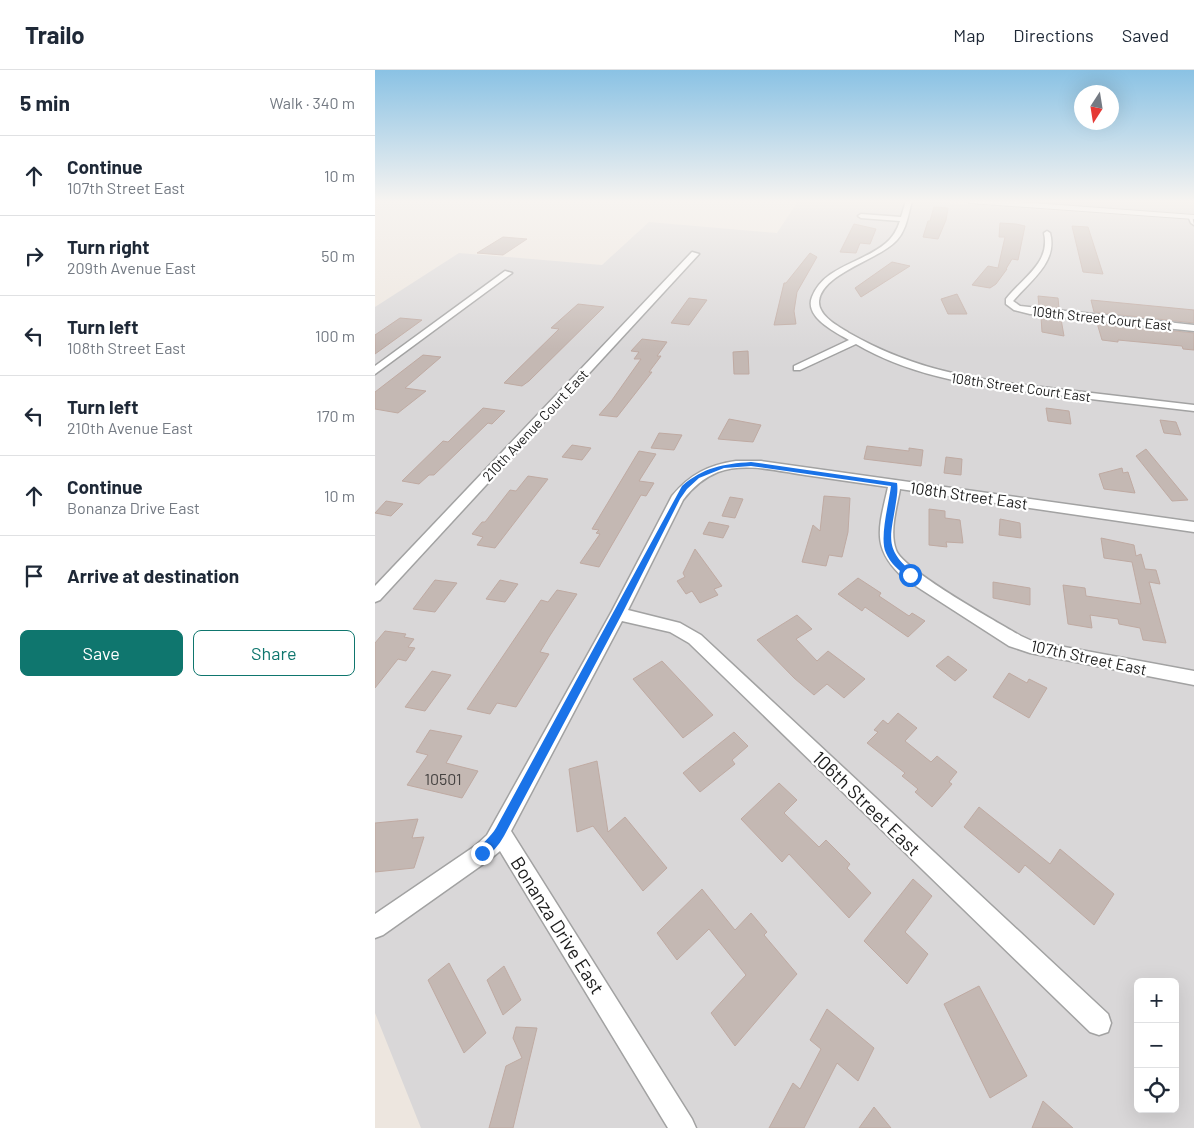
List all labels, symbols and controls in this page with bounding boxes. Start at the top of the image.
text: Trailo [25,20,85,49]
text: Map [953,24,985,46]
text: Directions [1013,24,1094,46]
text: Saved [1122,24,1169,46]
north arrow [1074,85,1119,130]
text: 5 min [20,90,70,115]
text: Walk · 340 m [270,93,355,112]
text: Continue [67,155,143,178]
icon: ahead [20,162,48,190]
text: 10 m [324,166,355,185]
text: 107th Street East [67,178,185,197]
text: Turn right [67,235,149,258]
icon: right [20,242,48,270]
text: 50 m [321,246,355,265]
text: 209th Avenue East [67,258,196,277]
street label: 109th Street Court East [1031,302,1173,334]
text: Turn left [67,315,138,338]
icon: left [20,322,48,350]
text: 100 m [315,326,355,345]
text: 108th Street East [67,338,186,357]
street label: 210th Avenue Court East [479,365,591,485]
street label: 108th Street Court East [950,369,1092,405]
text: Turn left [67,395,138,418]
icon: left [20,402,48,430]
text: 170 m [316,406,355,425]
text: 210th Avenue East [67,418,193,437]
text: Continue [67,475,143,498]
street label: 108th Street East [909,477,1029,513]
icon: ahead [20,482,48,510]
text: 10 m [324,486,355,505]
text: Bonanza Drive East [67,498,200,517]
icon: arrive [20,562,48,590]
text: Arrive at destination [67,564,239,587]
route start [899,564,922,587]
button: Save [20,630,183,676]
button: Share [193,630,355,676]
street label: 107th Street East [1029,635,1149,679]
street label: 106th Street East [808,746,926,860]
house number: 10501 [424,769,462,788]
route end [471,842,494,865]
street label: Bonanza Drive East [506,852,610,998]
map controls [1134,978,1179,1113]
button: + [1134,978,1179,1023]
button: − [1134,1023,1179,1068]
button: locate [1134,1068,1179,1113]

